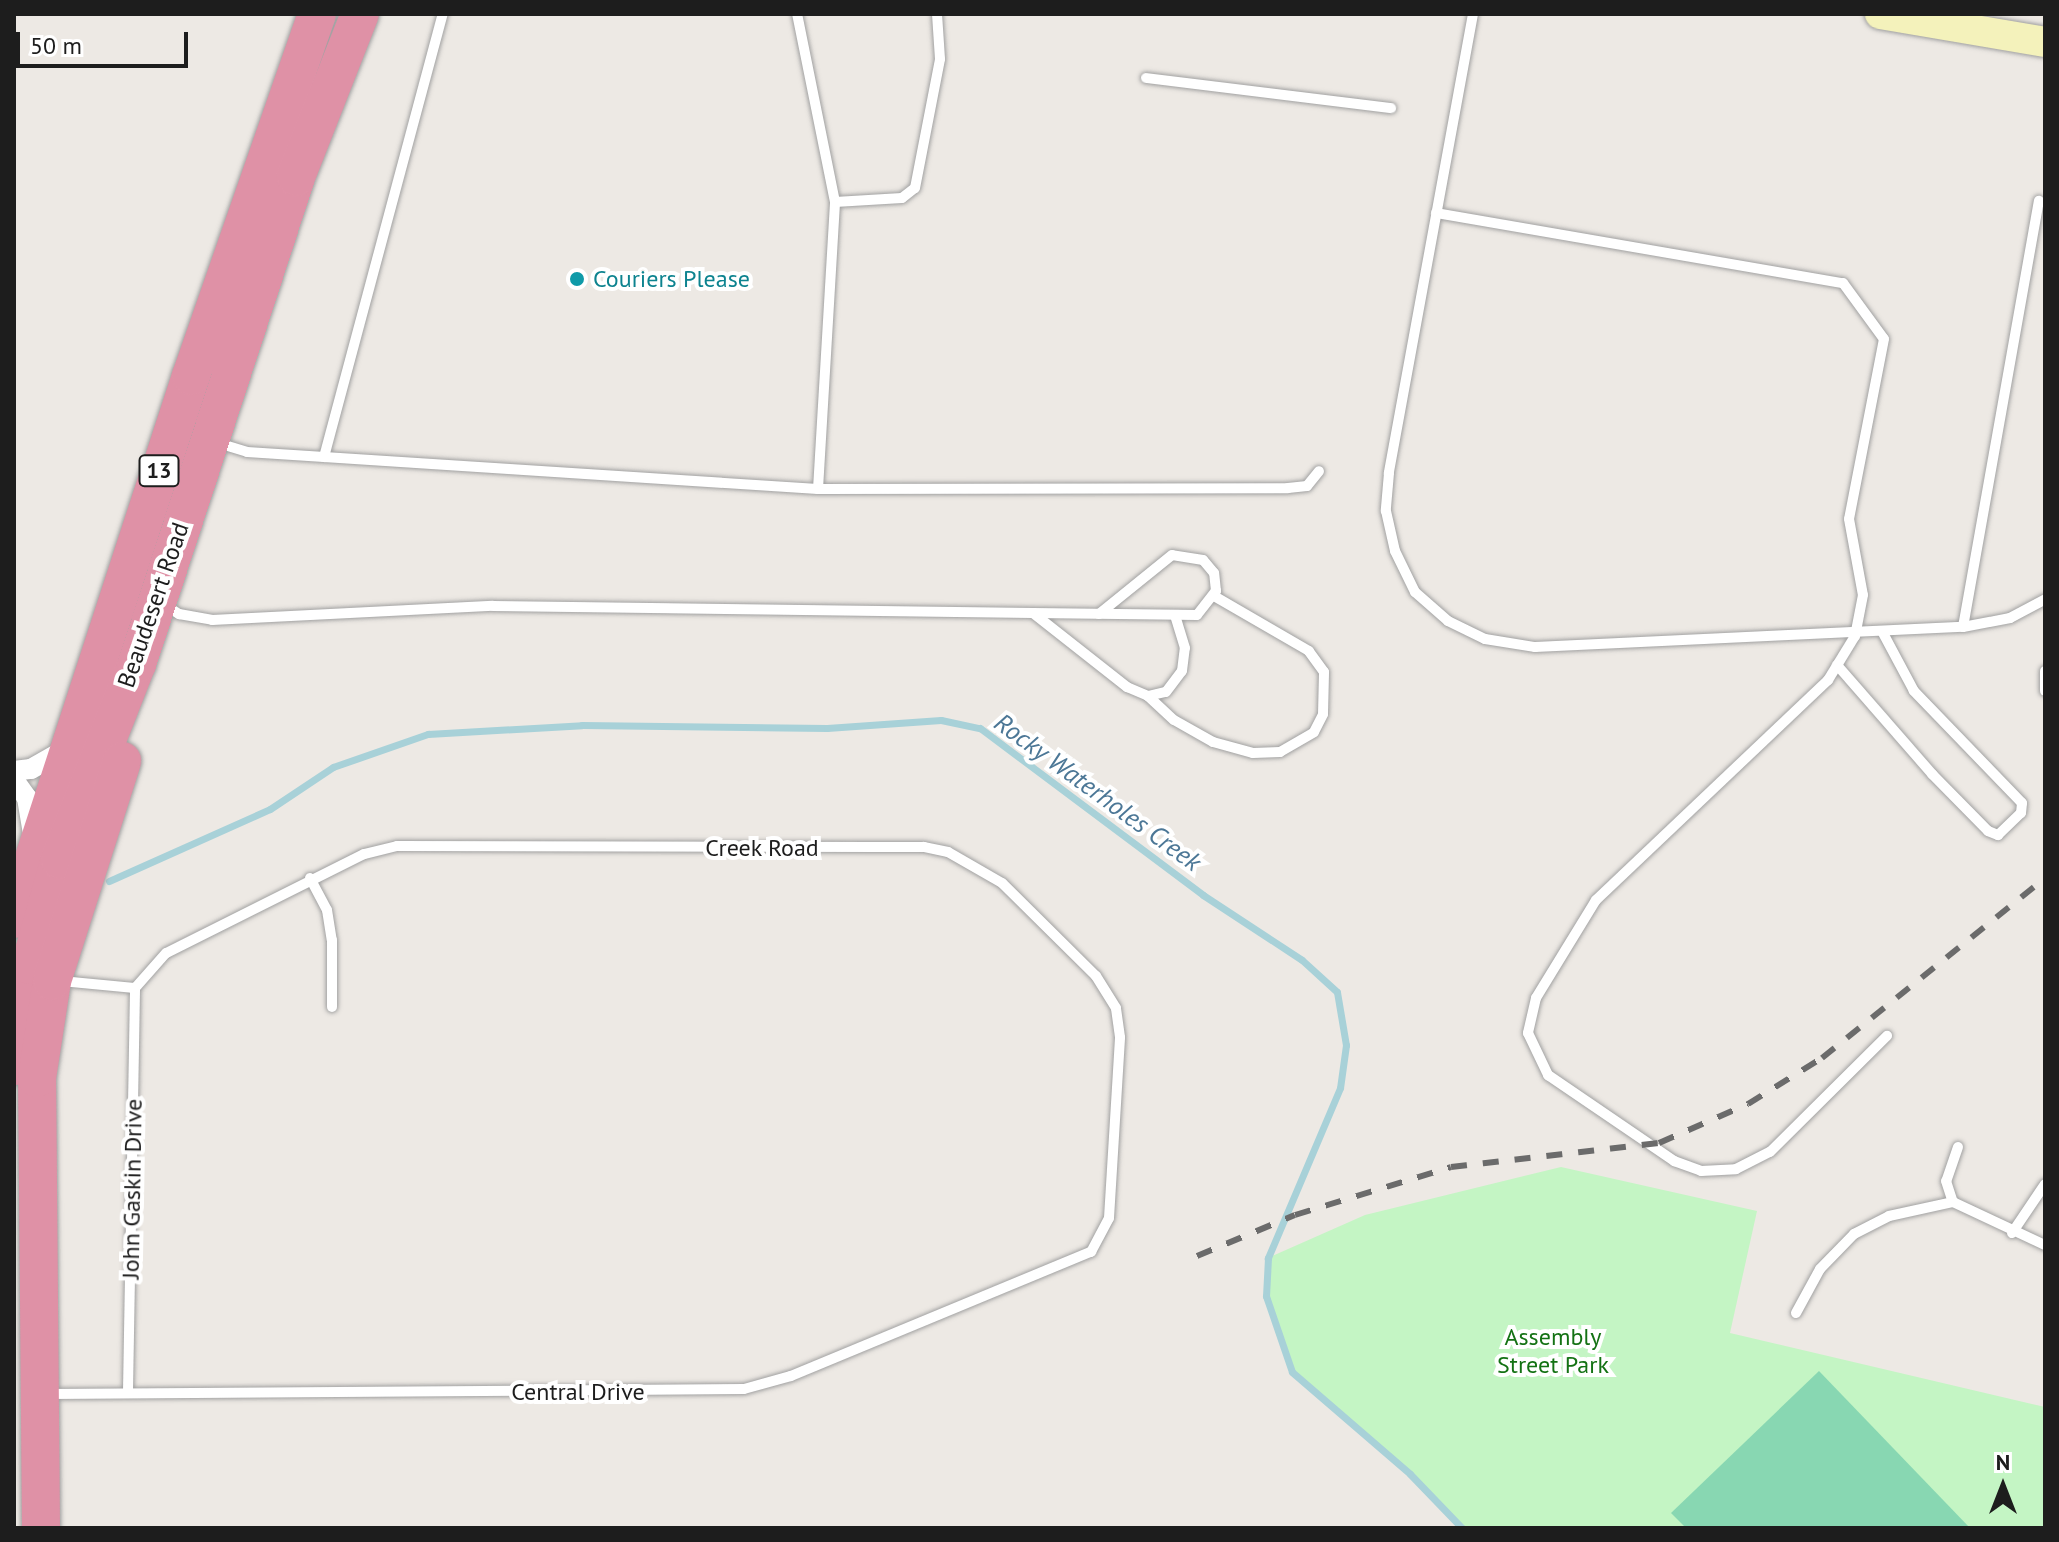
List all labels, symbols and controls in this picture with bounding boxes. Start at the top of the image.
scale bar [20,16,192,66]
text: 50 m [30,30,82,61]
place label: Couriers Please [593,265,750,293]
marker: Couriers Please [568,270,586,288]
road number: 13 [137,453,181,489]
street label: Beaudesert Road [111,519,195,691]
water label: Rocky Waterholes Creek [988,706,1208,878]
street label: Creek Road [705,834,819,862]
street label: John Gaskin Drive [116,1099,148,1279]
park label: Assembly Street Park [1497,1323,1609,1379]
street label: Central Drive [511,1378,645,1406]
north arrow [1963,1446,2043,1526]
text: N [1996,1448,2010,1476]

